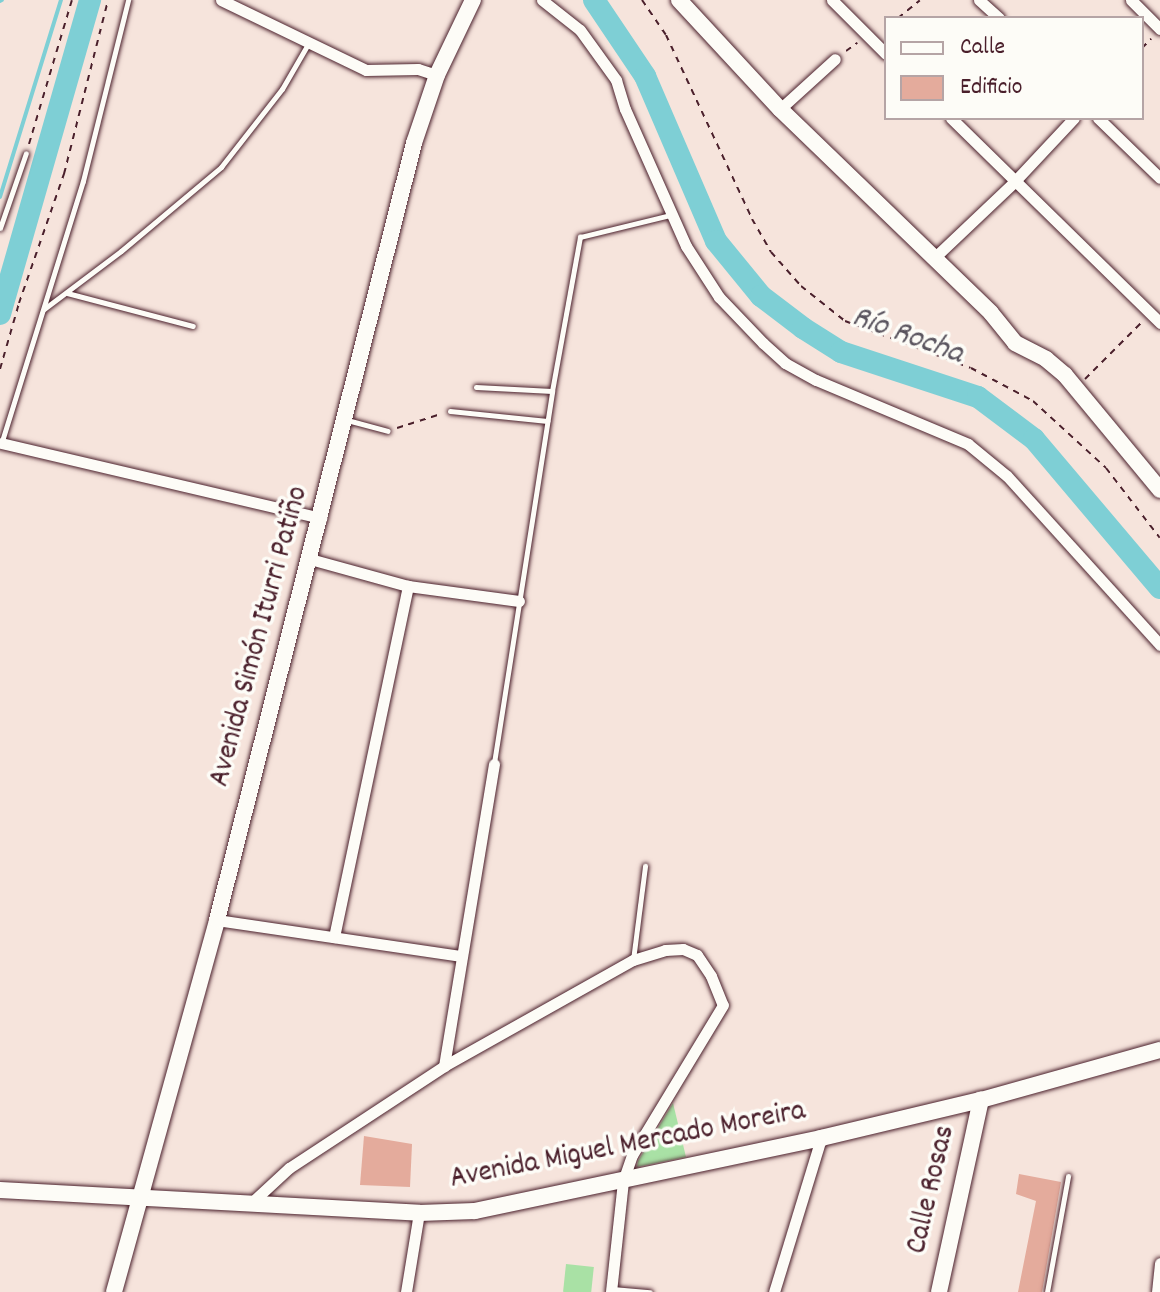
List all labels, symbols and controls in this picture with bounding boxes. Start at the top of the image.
legend [884,16,1144,120]
text: Calle [960,31,1005,65]
text: Edificio [960,71,1022,105]
water label: Río Rocha [846,299,968,375]
street label: Avenida Simón Iturri Patiño [204,483,318,791]
street label: Avenida Miguel Mercado Moreira [447,1095,809,1199]
street label: Calle Rosas [901,1122,965,1258]

